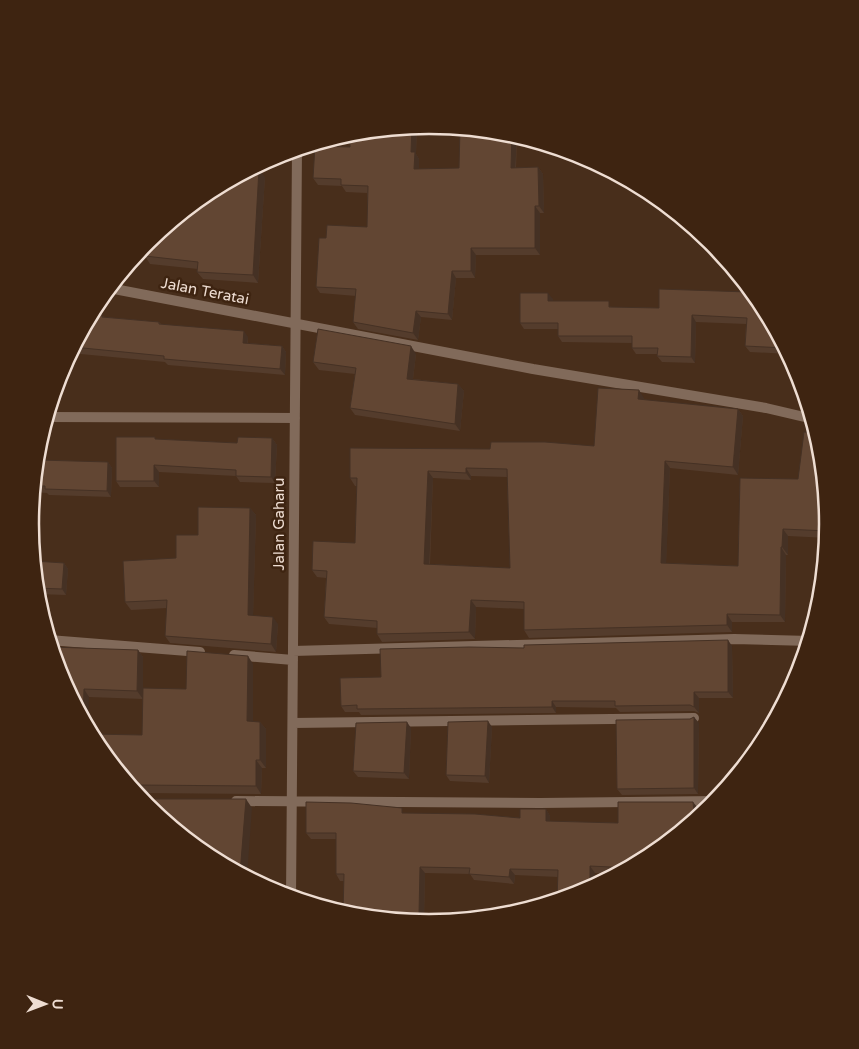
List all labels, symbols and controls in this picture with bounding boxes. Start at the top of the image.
street label: Jalan Teratai [160,274,250,308]
street label: Jalan Gaharu [270,478,288,570]
north arrow [20,979,70,1029]
text: U [49,999,66,1010]

